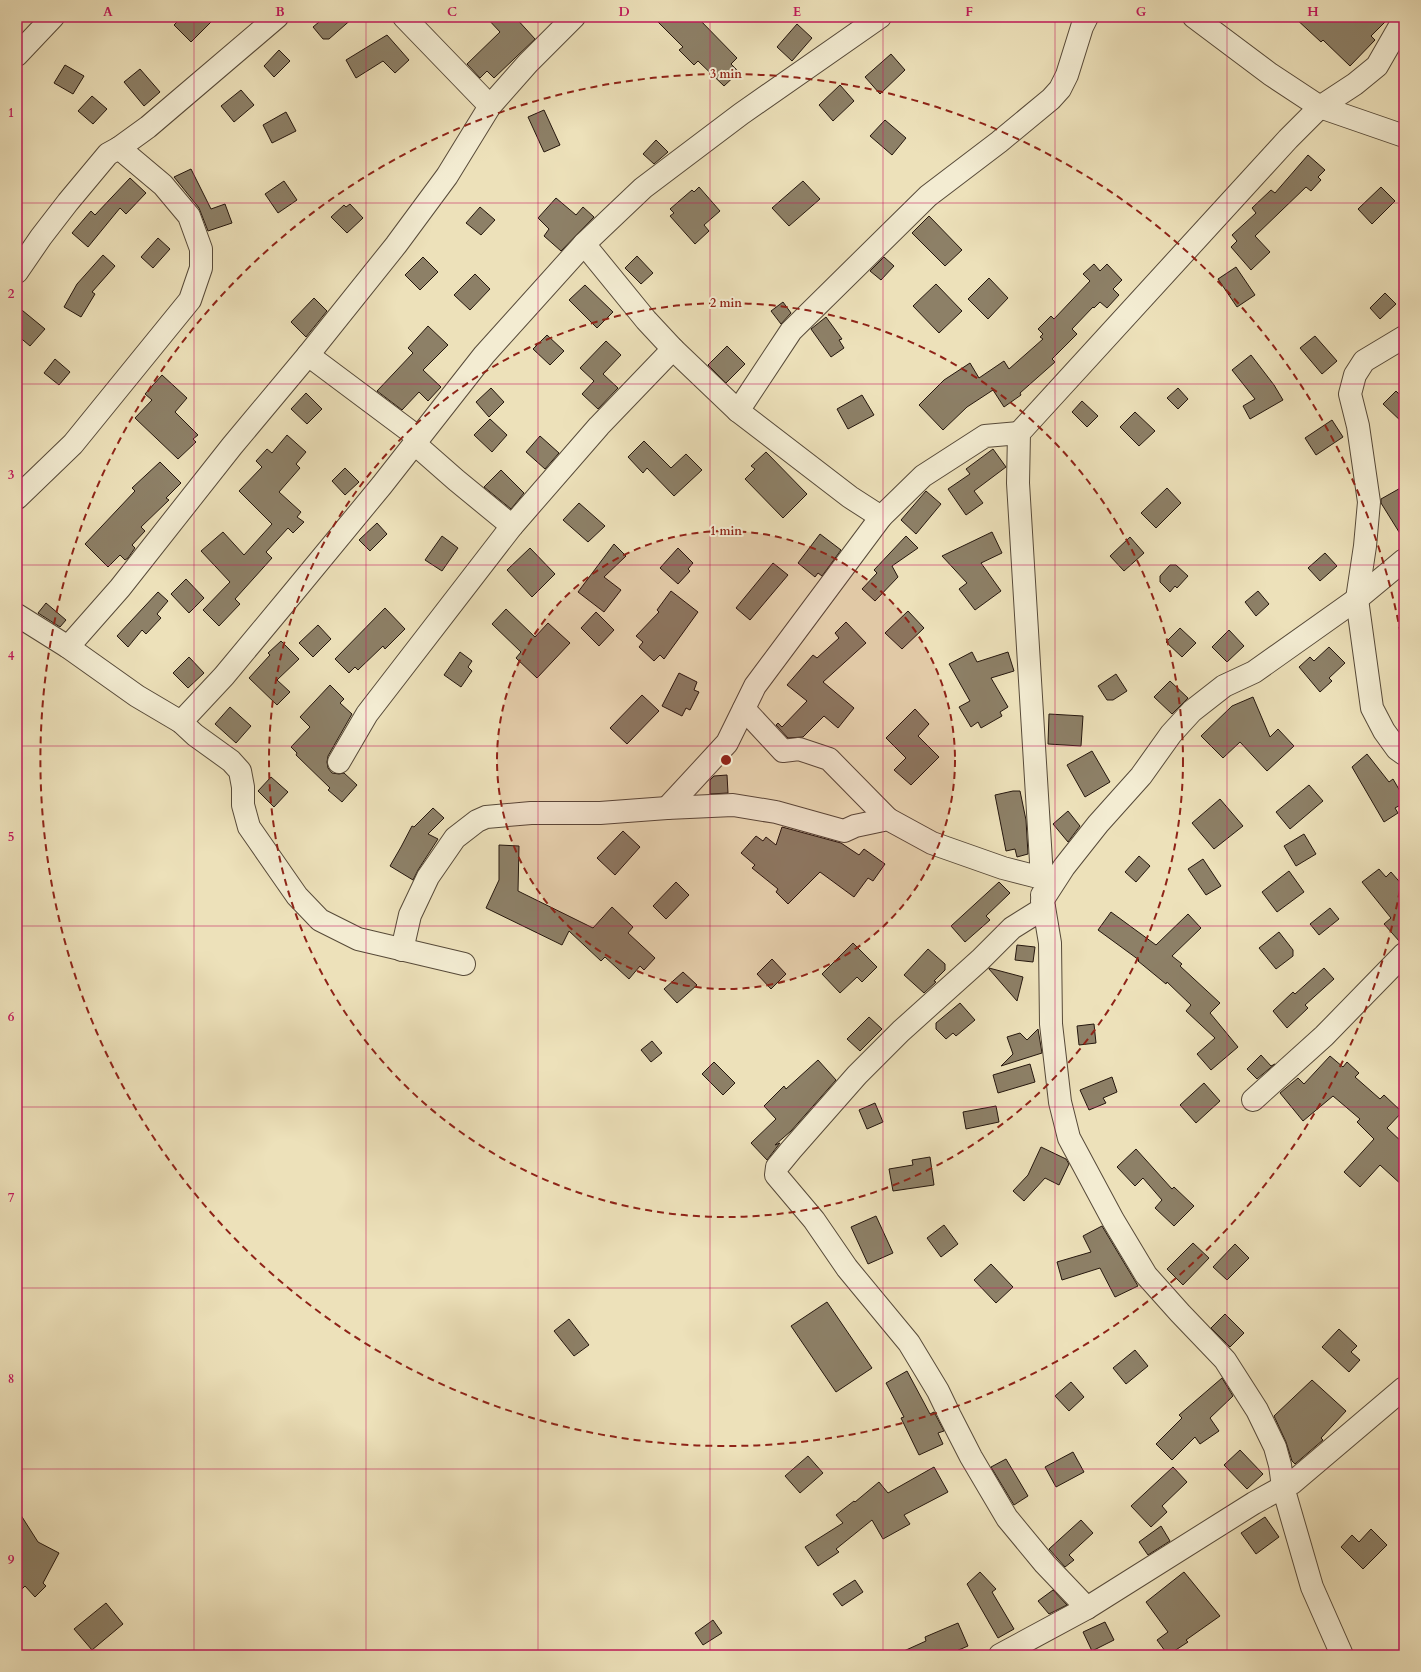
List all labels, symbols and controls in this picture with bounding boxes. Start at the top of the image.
text: A [103,3,113,21]
text: B [275,3,285,21]
text: C [447,3,457,21]
text: D [618,3,630,21]
text: E [793,3,801,21]
text: F [965,3,973,21]
text: G [1136,3,1147,21]
text: H [1307,3,1319,21]
text: 3 min [710,66,742,82]
text: 1 [8,104,14,122]
text: 2 [8,285,15,303]
text: 2 min [710,295,742,311]
text: 3 [8,466,15,484]
text: 1 min [710,523,742,539]
text: 4 [8,647,15,665]
centre of rings [719,753,733,767]
text: 5 [8,828,14,846]
text: 6 [8,1008,15,1026]
text: 7 [8,1189,15,1207]
text: 8 [8,1370,14,1388]
text: 9 [8,1551,15,1569]

